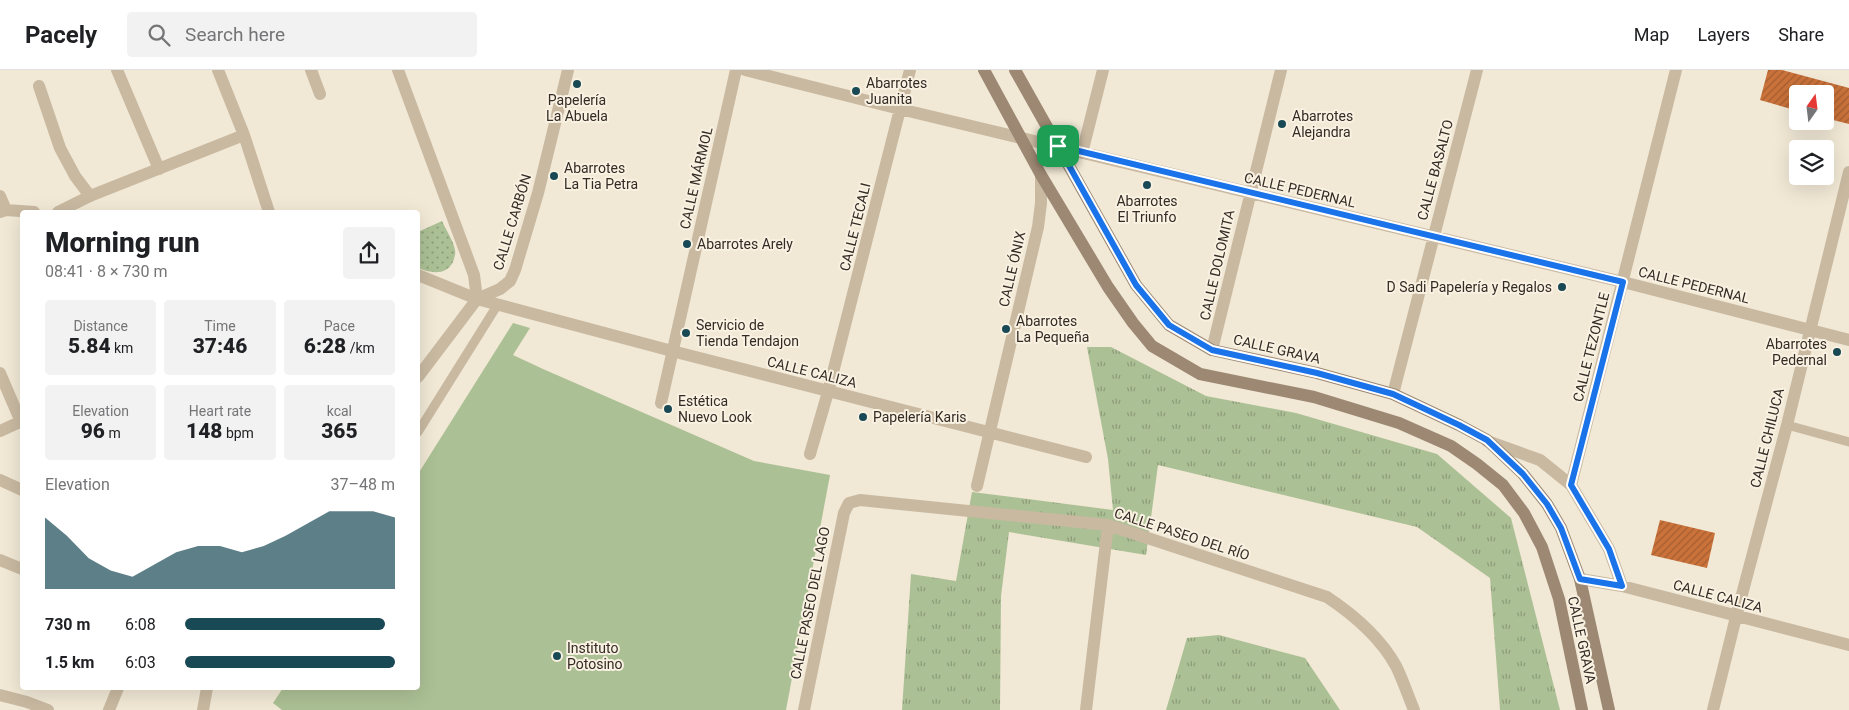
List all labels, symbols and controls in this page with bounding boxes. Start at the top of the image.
search box [127,12,477,57]
text: Pacely [25,21,97,49]
icon: search [145,21,173,49]
text: Search here [185,23,285,46]
text: Map [1634,24,1669,45]
text: Layers [1697,24,1750,45]
text: Share [1778,24,1824,45]
place label: Abarrotes Juanita [866,75,927,107]
marker: Papelería La Abuela [571,78,583,90]
marker: Abarrotes Juanita [850,85,862,97]
north arrow [1789,85,1834,130]
map controls [1789,85,1834,185]
place label: Papelería La Abuela [546,92,608,124]
place label: Abarrotes Alejandra [1292,108,1353,140]
marker: Abarrotes Alejandra [1276,118,1288,130]
street label: CALLE BASALTO [1414,118,1456,222]
street label: CALLE MÁRMOL [676,125,716,231]
pin [1037,125,1079,167]
icon: arrive [1044,132,1072,160]
button: layers [1789,140,1834,185]
place label: Abarrotes La Tia Petra [564,160,638,192]
street label: CALLE PEDERNAL [1243,169,1358,211]
marker: Abarrotes La Tia Petra [548,170,560,182]
street label: CALLE CARBÓN [489,172,534,272]
marker: Abarrotes El Triunfo [1141,179,1153,191]
street label: CALLE TECALI [836,181,874,273]
place label: Abarrotes El Triunfo [1116,193,1178,225]
street label: CALLE DOLOMITA [1196,208,1238,322]
text: Morning run [45,226,200,259]
button: share [343,227,395,279]
street label: CALLE ÓNIX [995,229,1029,308]
place label: Abarrotes Arely [697,236,793,252]
marker: Abarrotes Arely [681,238,693,250]
text: 08:41 · 8 × 730 m [45,262,167,281]
street label: CALLE PEDERNAL [1637,263,1752,307]
place label: D Sadi Papelería y Regalos [1387,279,1552,295]
marker: D Sadi Papelería y Regalos [1556,281,1568,293]
street label: CALLE TEZONTLE [1570,291,1612,403]
place label: Abarrotes La Pequeña [1016,313,1089,345]
place label: Servicio de Tienda Tendajon [696,317,799,349]
text: Distance [73,318,128,334]
text: Time [204,318,236,334]
text: Pace [324,318,355,334]
marker: Abarrotes La Pequeña [1000,323,1012,335]
marker: Servicio de Tienda Tendajon [680,327,692,339]
street label: CALLE GRAVA [1232,331,1322,367]
text: 5.84 [68,334,111,358]
text: 37:46 [193,334,247,358]
text: 6:28 [304,334,346,358]
place label: Abarrotes Pedernal [1766,336,1827,368]
text: km [111,340,133,356]
text: /km [346,340,375,356]
marker: Abarrotes Pedernal [1831,346,1843,358]
street label: CALLE CALIZA [765,353,859,391]
street label: CALLE CHILUCA [1747,387,1787,489]
place label: Estética Nuevo Look [678,393,753,425]
text: Elevation [72,403,129,419]
text: Heart rate [189,403,251,419]
text: kcal [327,403,352,419]
marker: Estética Nuevo Look [662,403,674,415]
place label: Papelería Karis [873,409,967,425]
marker: Papelería Karis [857,411,869,423]
text: 96 [81,419,105,443]
text: 148 [186,419,222,443]
text: 365 [321,419,358,443]
text: m [105,425,121,441]
text: bpm [222,425,254,441]
text: Elevation [45,475,110,494]
text: 37–48 m [331,475,395,494]
street label: CALLE PASEO DEL RÍO [1112,504,1252,563]
street label: CALLE PASEO DEL LAGO [787,525,833,681]
street label: CALLE CALIZA [1672,576,1764,616]
street label: CALLE GRAVA [1565,595,1599,685]
text: 730 m [45,615,90,634]
text: 6:08 [125,615,156,634]
place label: Instituto Potosino [567,640,623,672]
marker: Instituto Potosino [551,650,563,662]
text: 1.5 km [45,653,94,672]
text: 6:03 [125,653,156,672]

